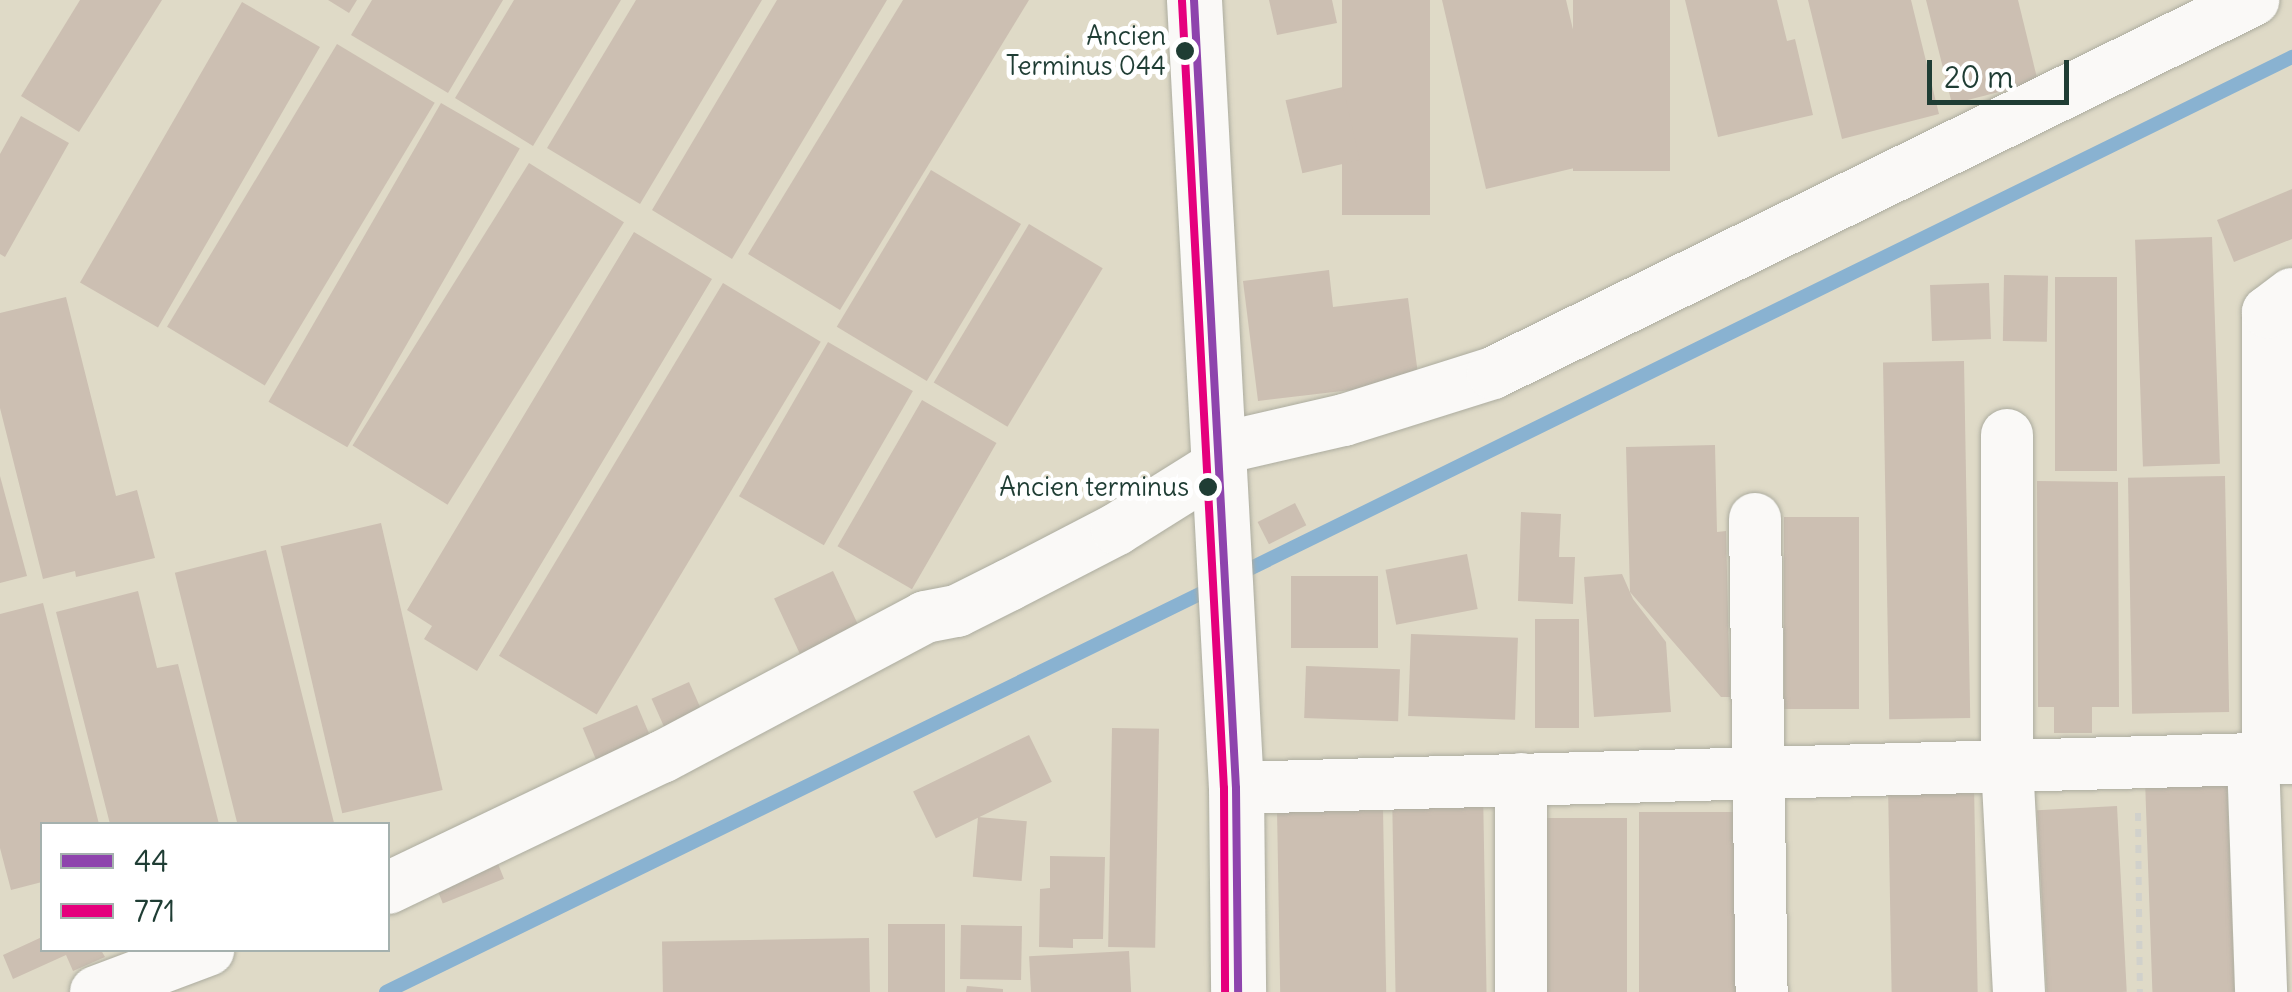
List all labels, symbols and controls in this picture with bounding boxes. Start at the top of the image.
place label: Ancien Terminus 044 [1006,20,1166,82]
scale bar [1932,40,2074,102]
marker: Ancien Terminus 044 [1175,41,1195,61]
text: 20 m [1944,58,2014,96]
place label: Ancien terminus [999,471,1189,503]
marker: Ancien terminus [1198,477,1218,497]
legend [40,822,390,952]
text: 44 [134,842,169,880]
text: 771 [134,892,175,930]

